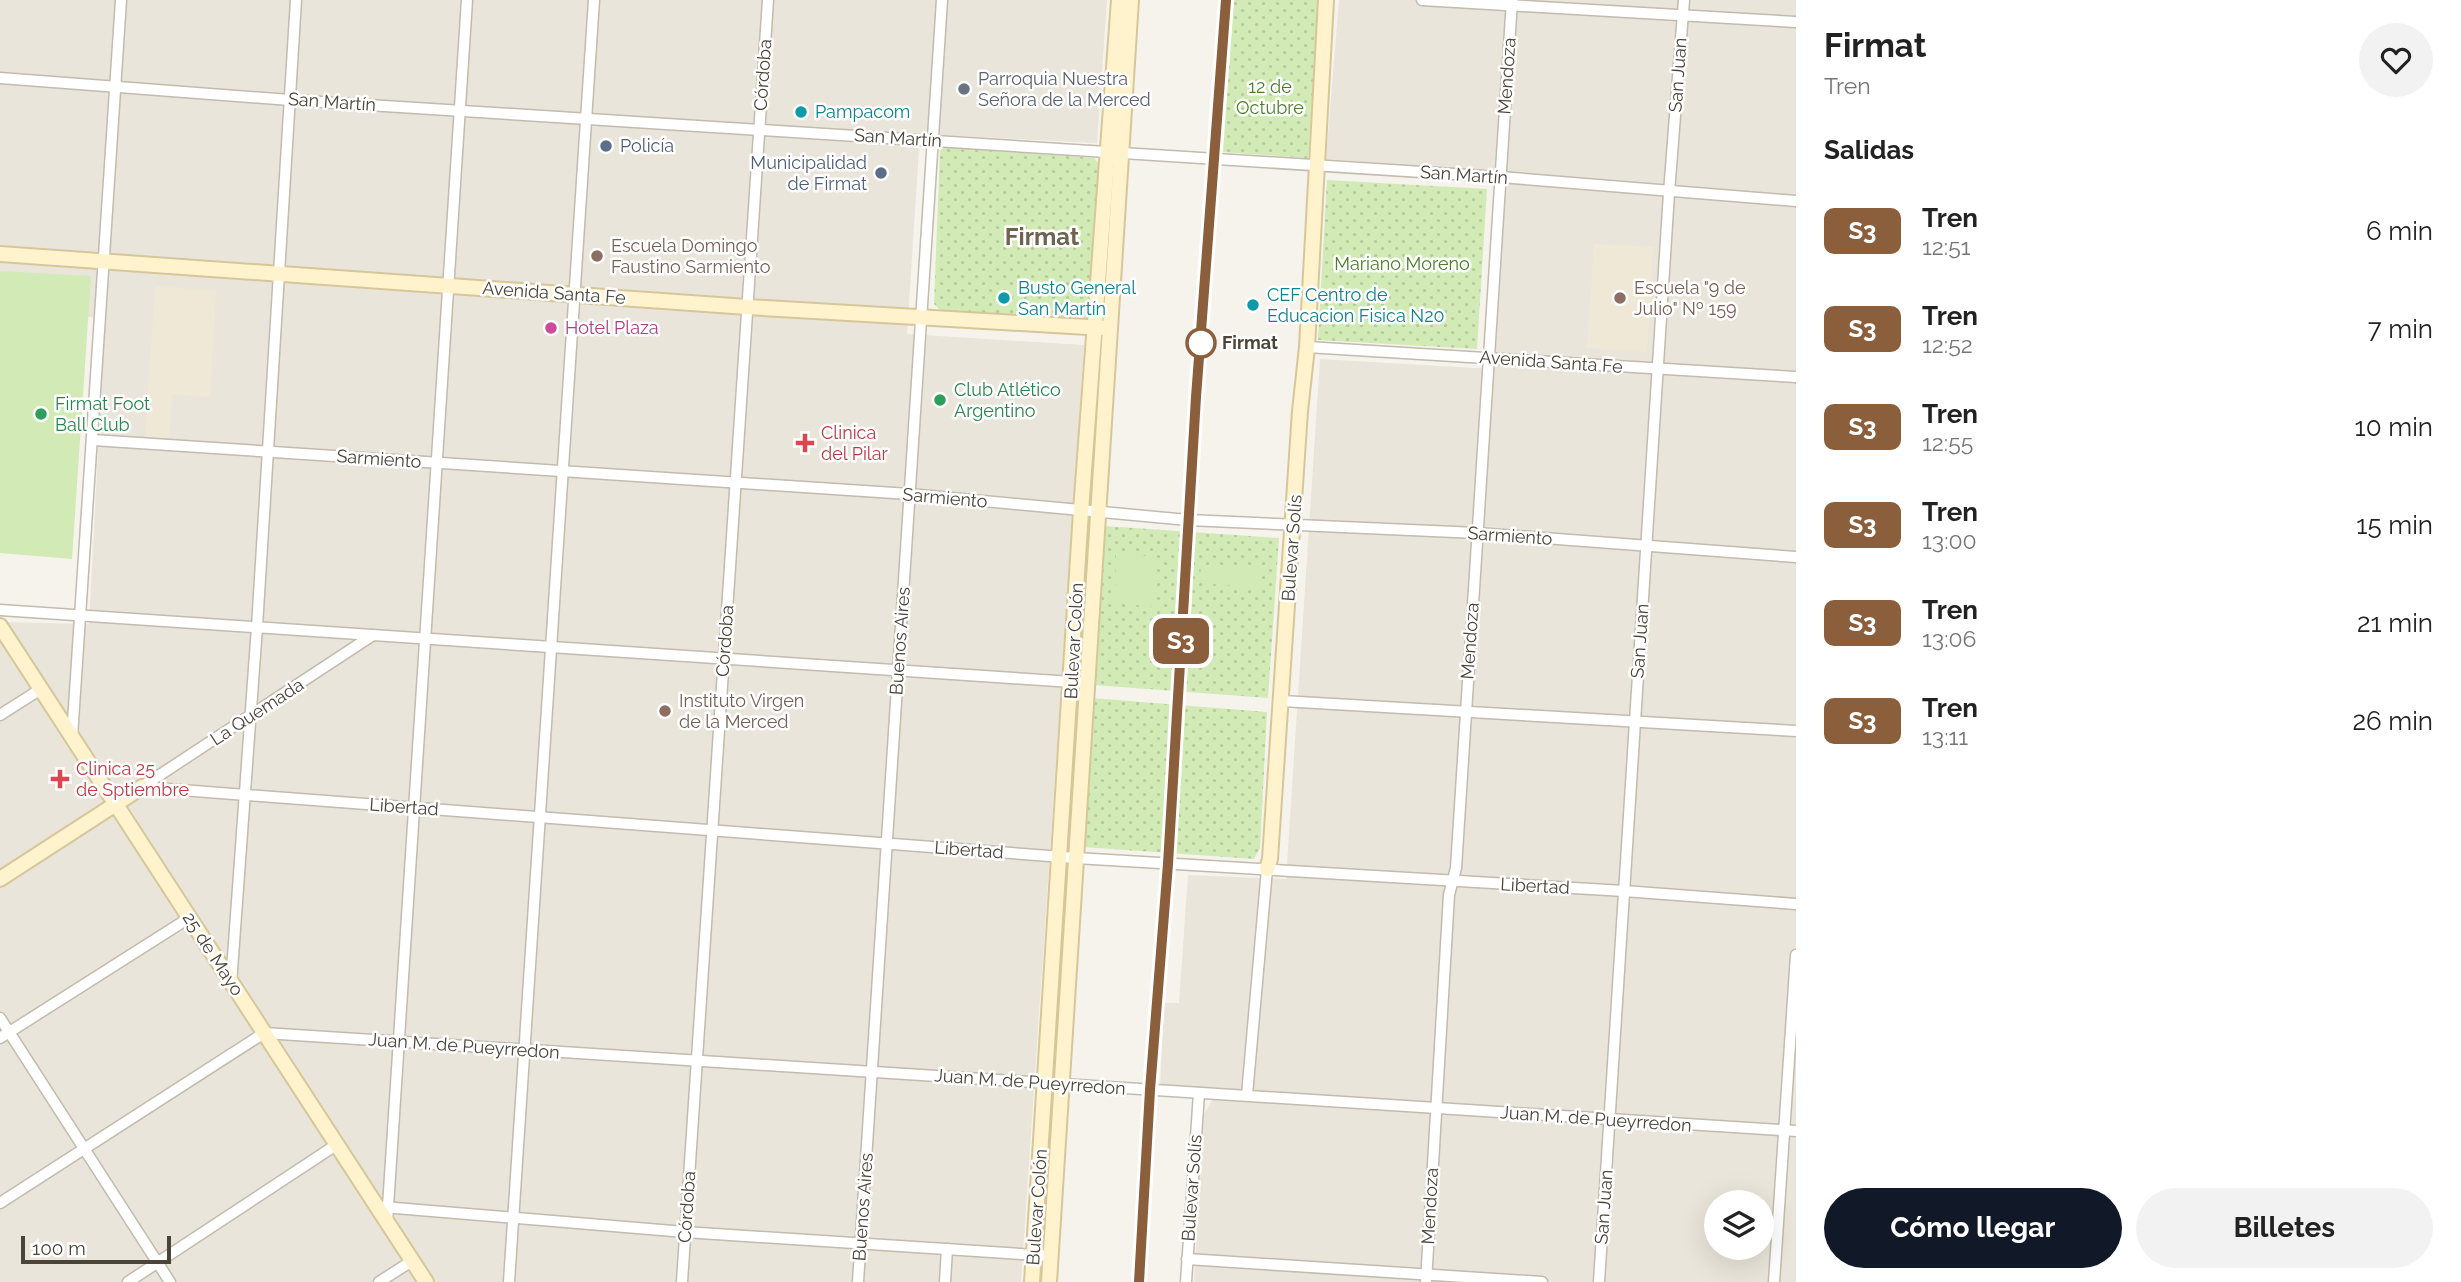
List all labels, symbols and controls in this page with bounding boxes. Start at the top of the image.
button: heart [2359,23,2433,97]
text: Firmat [1824,26,1926,65]
street label: Mendoza [1493,37,1520,115]
street label: San Juan [1664,37,1691,113]
street label: Córdoba [750,38,775,112]
place label: Parroquia Nuestra Señora de la Merced [978,68,1151,110]
text: Tren [1824,72,1871,99]
park label: 12 de Octubre [1236,76,1304,118]
marker: Parroquia Nuestra Señora de la Merced [956,81,972,97]
street label: San Martín [287,88,377,115]
place label: Pampacom [815,101,910,122]
marker: Pampacom [793,104,809,120]
street label: San Martín [853,124,943,151]
place label: Policía [620,135,674,156]
text: Salidas [1824,135,1914,165]
marker: Policía [598,138,614,154]
place label: Municipalidad de Firmat [750,152,867,194]
street label: San Martín [1419,161,1509,188]
marker: Municipalidad de Firmat [873,165,889,181]
text: Tren [1922,203,1978,233]
text: S3 [1849,216,1876,245]
text: 6 min [2366,216,2433,246]
district label: Firmat [1005,222,1079,251]
text: 12:51 [1922,233,1971,260]
place label: Escuela Domingo Faustino Sarmiento [611,235,771,277]
marker: Escuela Domingo Faustino Sarmiento [589,248,605,264]
park label: Mariano Moreno [1334,253,1470,274]
street label: Avenida Santa Fe [482,277,627,308]
place label: Busto General San Martín [1018,277,1136,319]
place label: Escuela "9 de Julio" Nº 159 [1634,277,1746,319]
place label: CEF Centro de Educacion Fisica N20 [1267,284,1445,326]
marker: Busto General San Martín [996,290,1012,306]
marker: Escuela "9 de Julio" Nº 159 [1612,290,1628,306]
marker: CEF Centro de Educacion Fisica N20 [1245,297,1261,313]
text: Tren [1922,301,1978,331]
text: S3 [1849,314,1876,343]
text: 7 min [2368,314,2433,344]
place label: Hotel Plaza [565,317,659,338]
marker: Hotel Plaza [543,320,559,336]
marker: Firmat [1186,328,1216,358]
text: 12:52 [1922,331,1973,358]
place label: Firmat [1222,332,1278,353]
street label: Avenida Santa Fe [1479,346,1624,377]
place label: Club Atlético Argentino [954,379,1061,421]
marker: Club Atlético Argentino [932,392,948,408]
place label: Firmat Foot Ball Club [55,393,150,435]
text: Tren [1922,399,1978,429]
marker: Firmat Foot Ball Club [33,406,49,422]
text: S3 [1849,412,1876,441]
text: 10 min [2355,412,2433,442]
place label: Clinica del Pilar [821,422,889,464]
text: 12:55 [1922,429,1973,456]
marker: Clinica del Pilar [795,433,815,453]
street label: Sarmiento [336,445,422,472]
street label: Sarmiento [902,483,989,512]
street label: Bulevar Solís [1277,494,1306,602]
text: Tren [1922,497,1978,527]
text: S3 [1849,510,1876,539]
text: 15 min [2356,510,2433,540]
street label: Sarmiento [1467,522,1553,549]
text: 13:00 [1922,527,1977,554]
street label: Bulevar Colón [1060,582,1087,700]
street label: Buenos Aires [885,586,914,696]
text: Tren [1922,595,1978,625]
street label: Mendoza [1456,602,1483,680]
street label: San Juan [1626,603,1653,679]
street label: Córdoba [712,604,737,678]
text: S3 [1849,608,1876,637]
text: 21 min [2357,608,2433,638]
line badge: S3 [1150,618,1212,664]
text: 13:06 [1922,625,1976,652]
text: S3 [1167,626,1195,655]
street label: La Quemada [206,674,307,750]
place label: Instituto Virgen de la Merced [679,690,804,732]
text: Tren [1922,693,1978,723]
marker: Instituto Virgen de la Merced [657,703,673,719]
text: S3 [1849,706,1876,735]
text: 26 min [2352,706,2433,736]
text: 13:11 [1922,723,1968,750]
place label: Clinica 25 de Sptiembre [76,758,189,800]
marker: Clinica 25 de Sptiembre [50,769,70,789]
street label: Libertad [369,794,439,819]
street label: Libertad [934,837,1004,862]
street label: Libertad [1500,873,1570,898]
street label: 25 de Mayo [179,908,248,1000]
street label: Juan M. de Pueyrredon [368,1028,560,1063]
street label: Juan M. de Pueyrredon [934,1064,1126,1099]
street label: Juan M. de Pueyrredon [1500,1101,1692,1136]
street label: Bulevar Solís [1177,1134,1206,1242]
street label: Bulevar Colón [1022,1148,1051,1266]
street label: Buenos Aires [848,1152,877,1262]
street label: Mendoza [1417,1167,1442,1245]
street label: San Juan [1590,1169,1617,1245]
street label: Córdoba [674,1170,699,1244]
button: Cómo llegar [1824,1188,2122,1268]
button: Billetes [2136,1188,2433,1268]
map controls [1704,1190,1774,1260]
button: layers [1704,1190,1774,1260]
scale bar [21,1233,172,1265]
text: 100 m [32,1237,86,1259]

